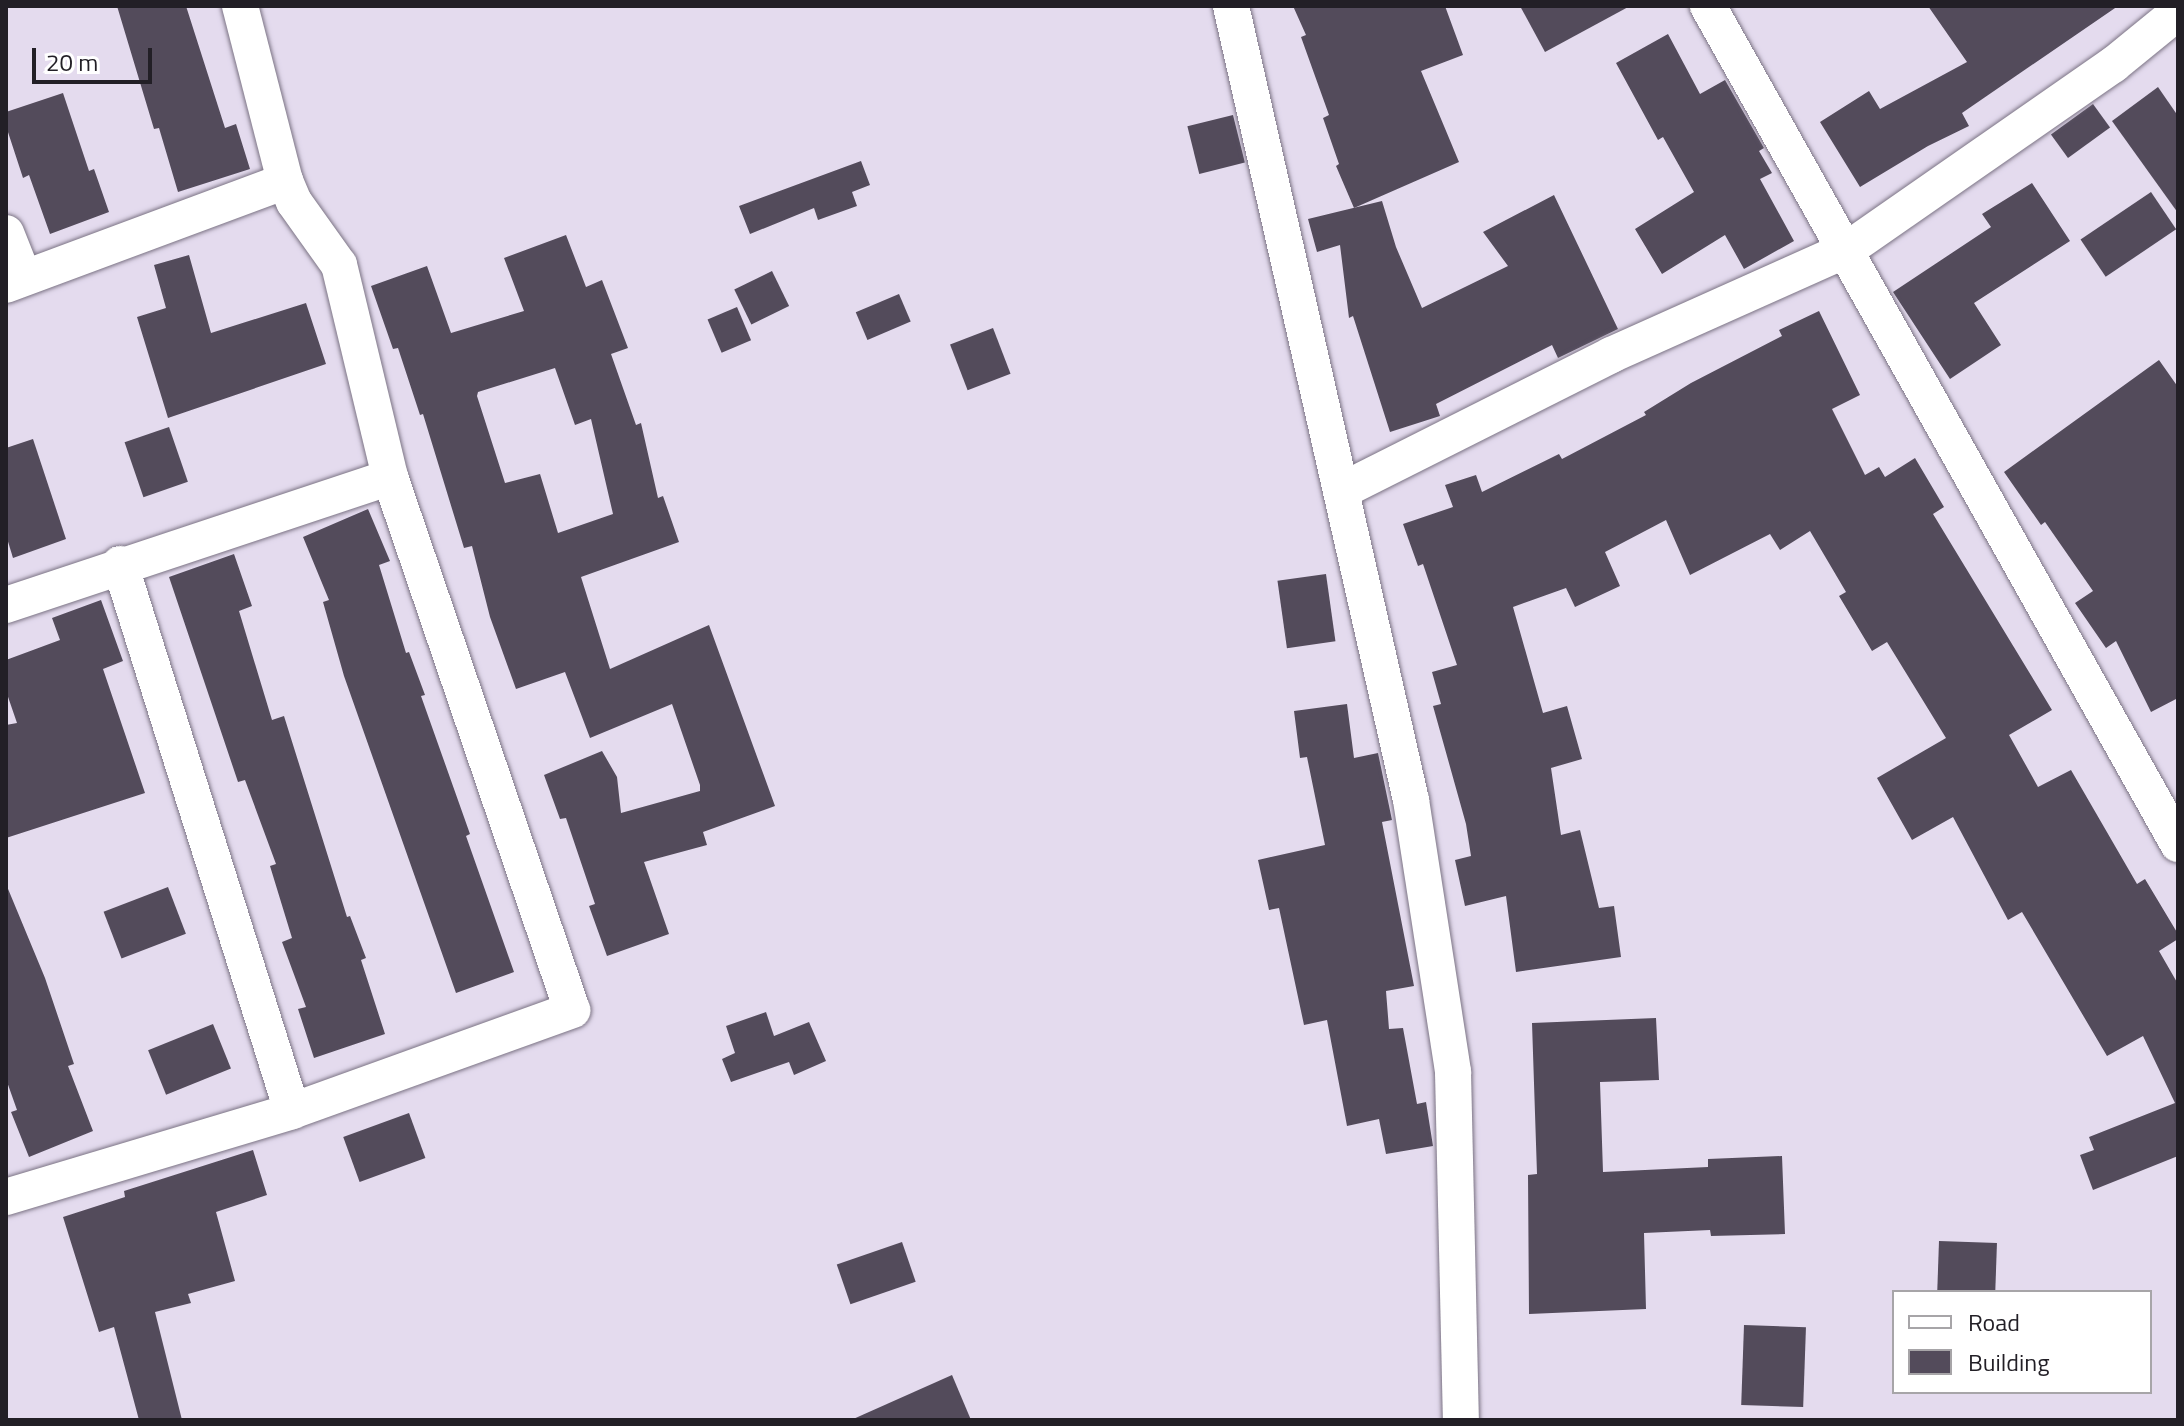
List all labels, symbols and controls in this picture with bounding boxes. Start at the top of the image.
scale bar [36,32,156,82]
text: 20 m [46,44,98,80]
legend [1892,1290,2152,1394]
text: Road [1968,1304,2020,1340]
text: Building [1968,1344,2050,1380]

